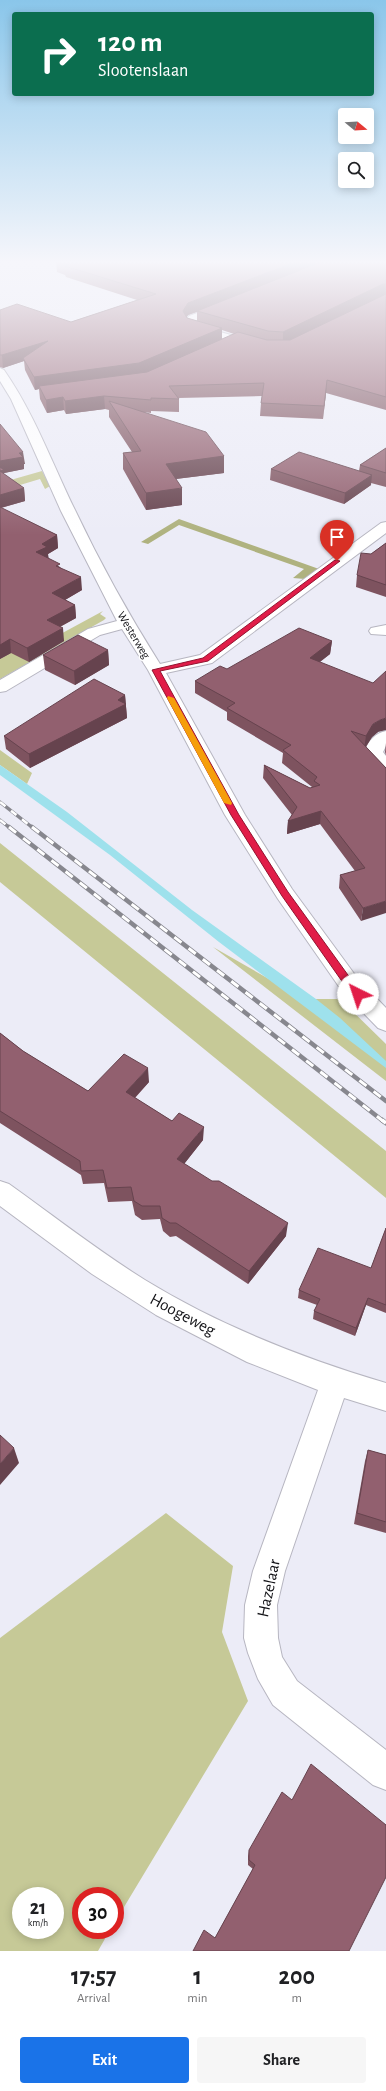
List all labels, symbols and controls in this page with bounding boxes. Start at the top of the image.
icon: right [32,28,84,80]
text: 120 m [98,29,163,57]
text: Slootenslaan [98,62,188,80]
north arrow [338,108,374,144]
map controls [338,108,374,188]
button: search [338,152,374,188]
pin [320,520,354,561]
icon: arrive [326,526,348,548]
street label: Westerweg [115,609,153,661]
position arrow [337,973,379,1015]
street label: Hoogeweg [147,1290,219,1339]
street label: Hazelaar [254,1557,283,1619]
speed limit sign: 30 [72,1887,124,1939]
text: 21 [30,1898,46,1918]
text: km/h [28,1918,48,1928]
text: 17:57 [71,1965,116,1989]
text: 1 [193,1965,202,1989]
text: 200 [279,1965,315,1989]
text: Arrival [77,1992,110,2005]
text: min [187,1992,208,2005]
text: m [292,1992,302,2005]
button: Exit [20,2037,189,2083]
button: Share [197,2037,366,2083]

